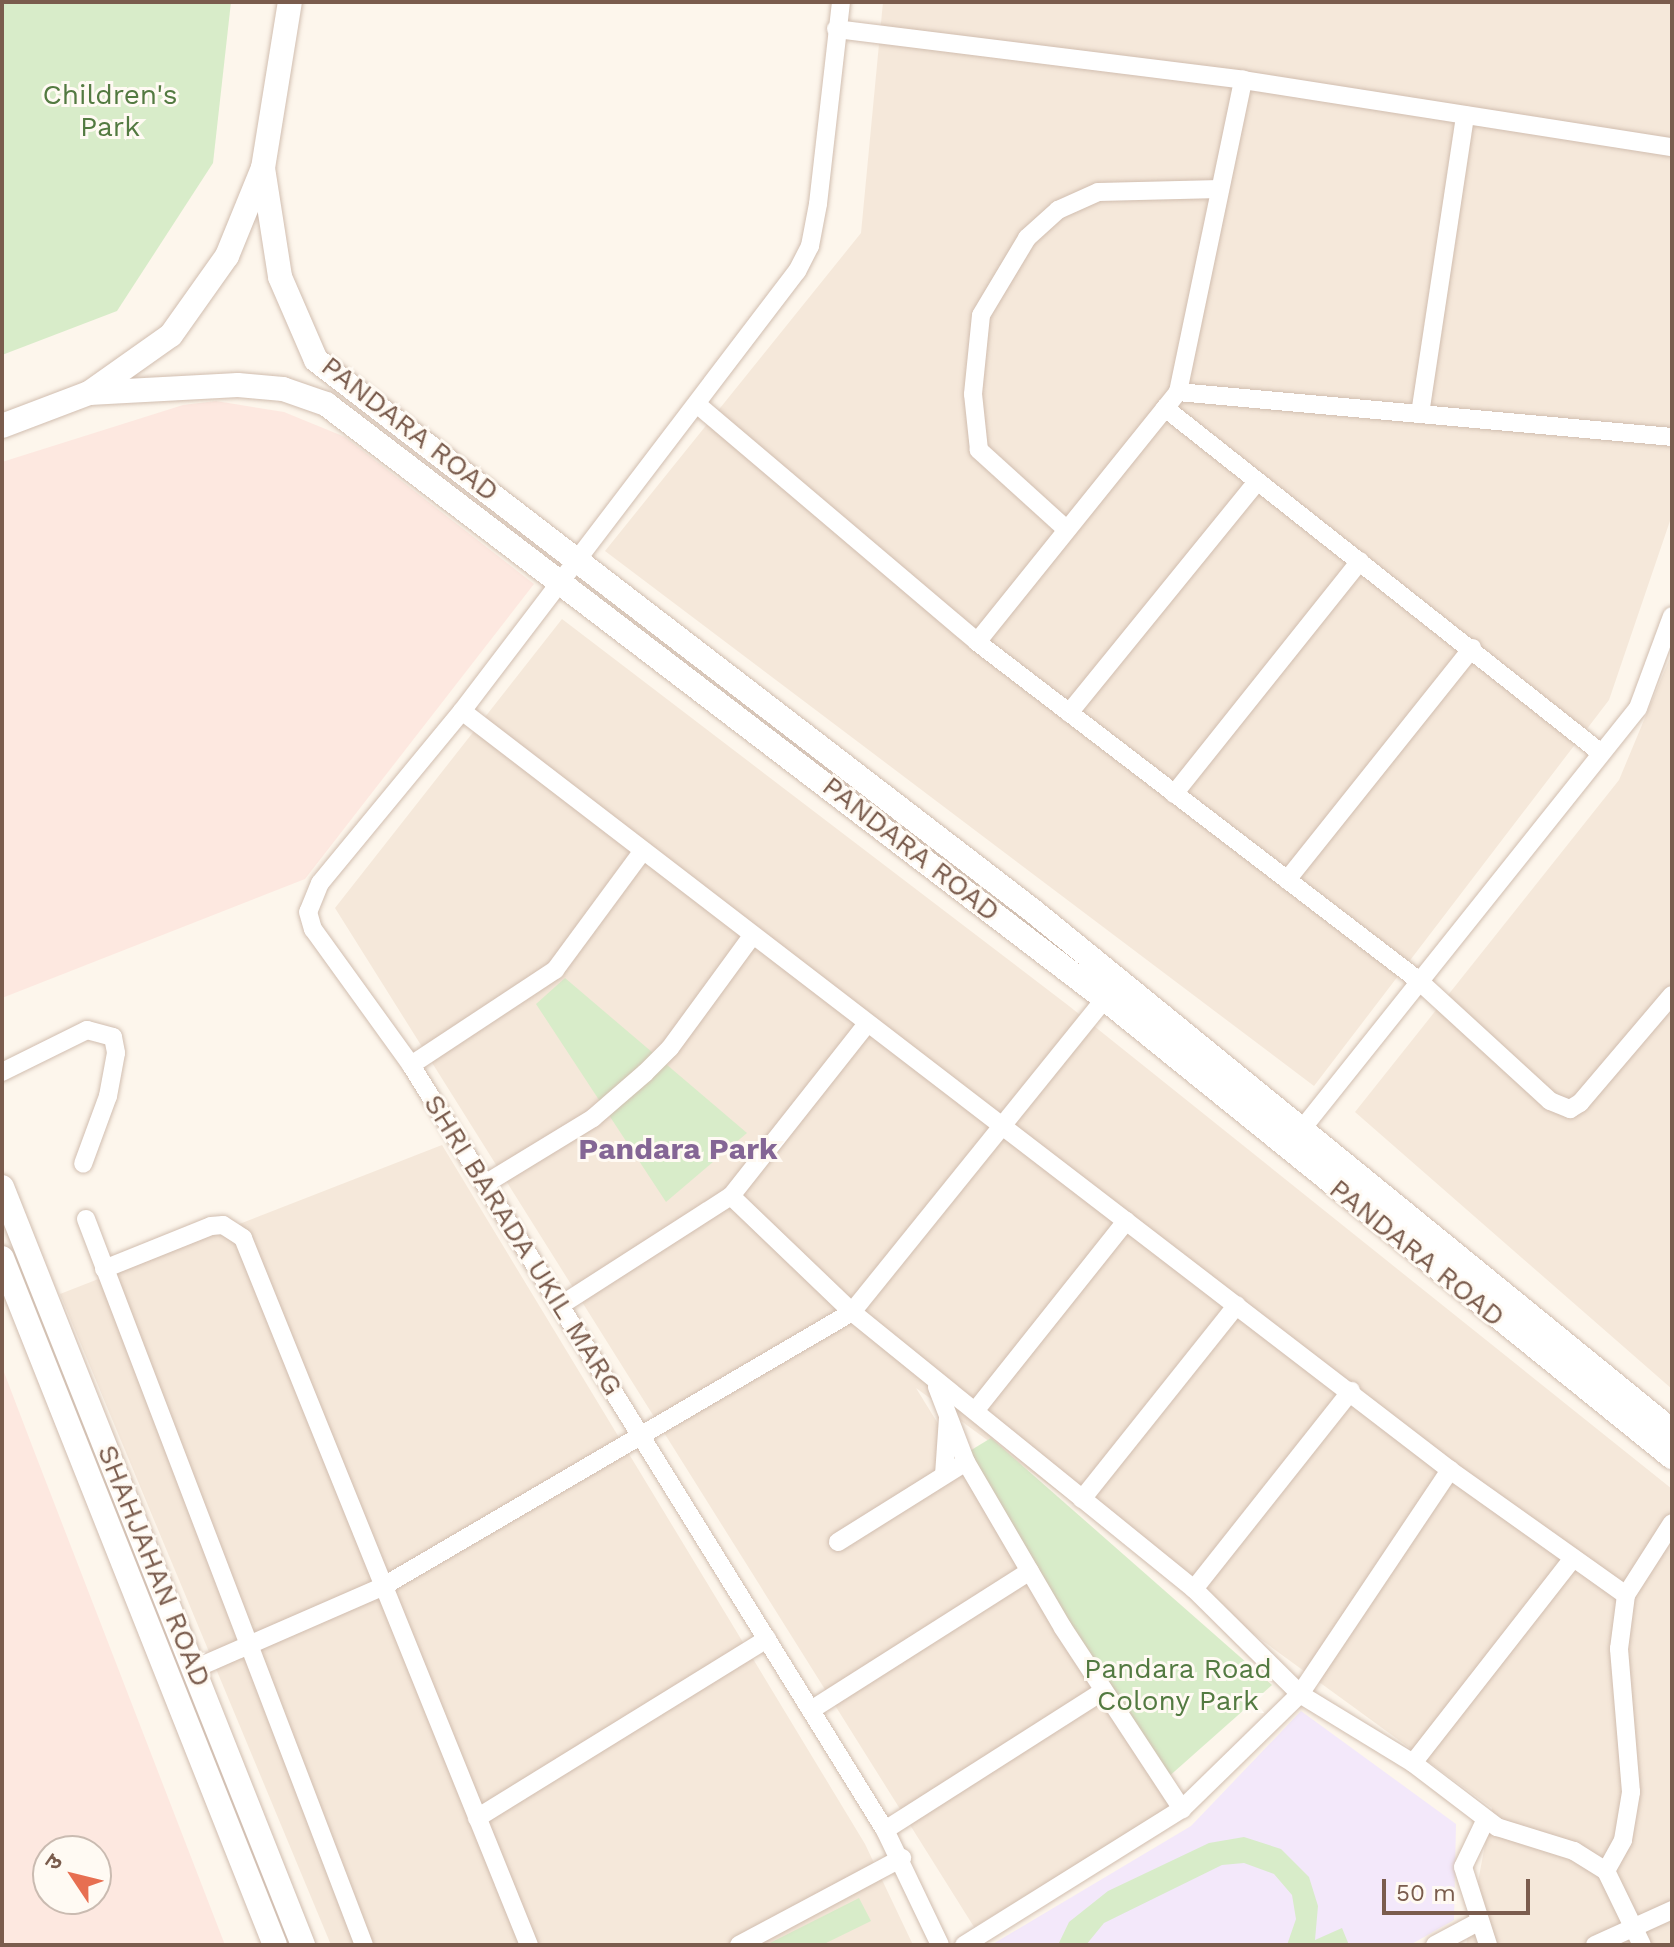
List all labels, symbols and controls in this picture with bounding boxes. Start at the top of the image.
park label: Children's Park [43,78,177,144]
street label: PANDARA ROAD [314,349,506,509]
street label: PANDARA ROAD [815,769,1007,929]
street label: SHRI BARADA UKIL MARG [416,1088,630,1402]
district label: Pandara Park [578,1131,778,1167]
street label: PANDARA ROAD [1322,1172,1512,1334]
street label: SHAHJAHAN ROAD [90,1440,218,1692]
park label: Pandara Road Colony Park [1084,1652,1272,1718]
north arrow [32,1835,112,1915]
text: उ [40,1850,68,1875]
scale bar [1386,1863,1534,1913]
text: 50 m [1396,1879,1456,1907]

